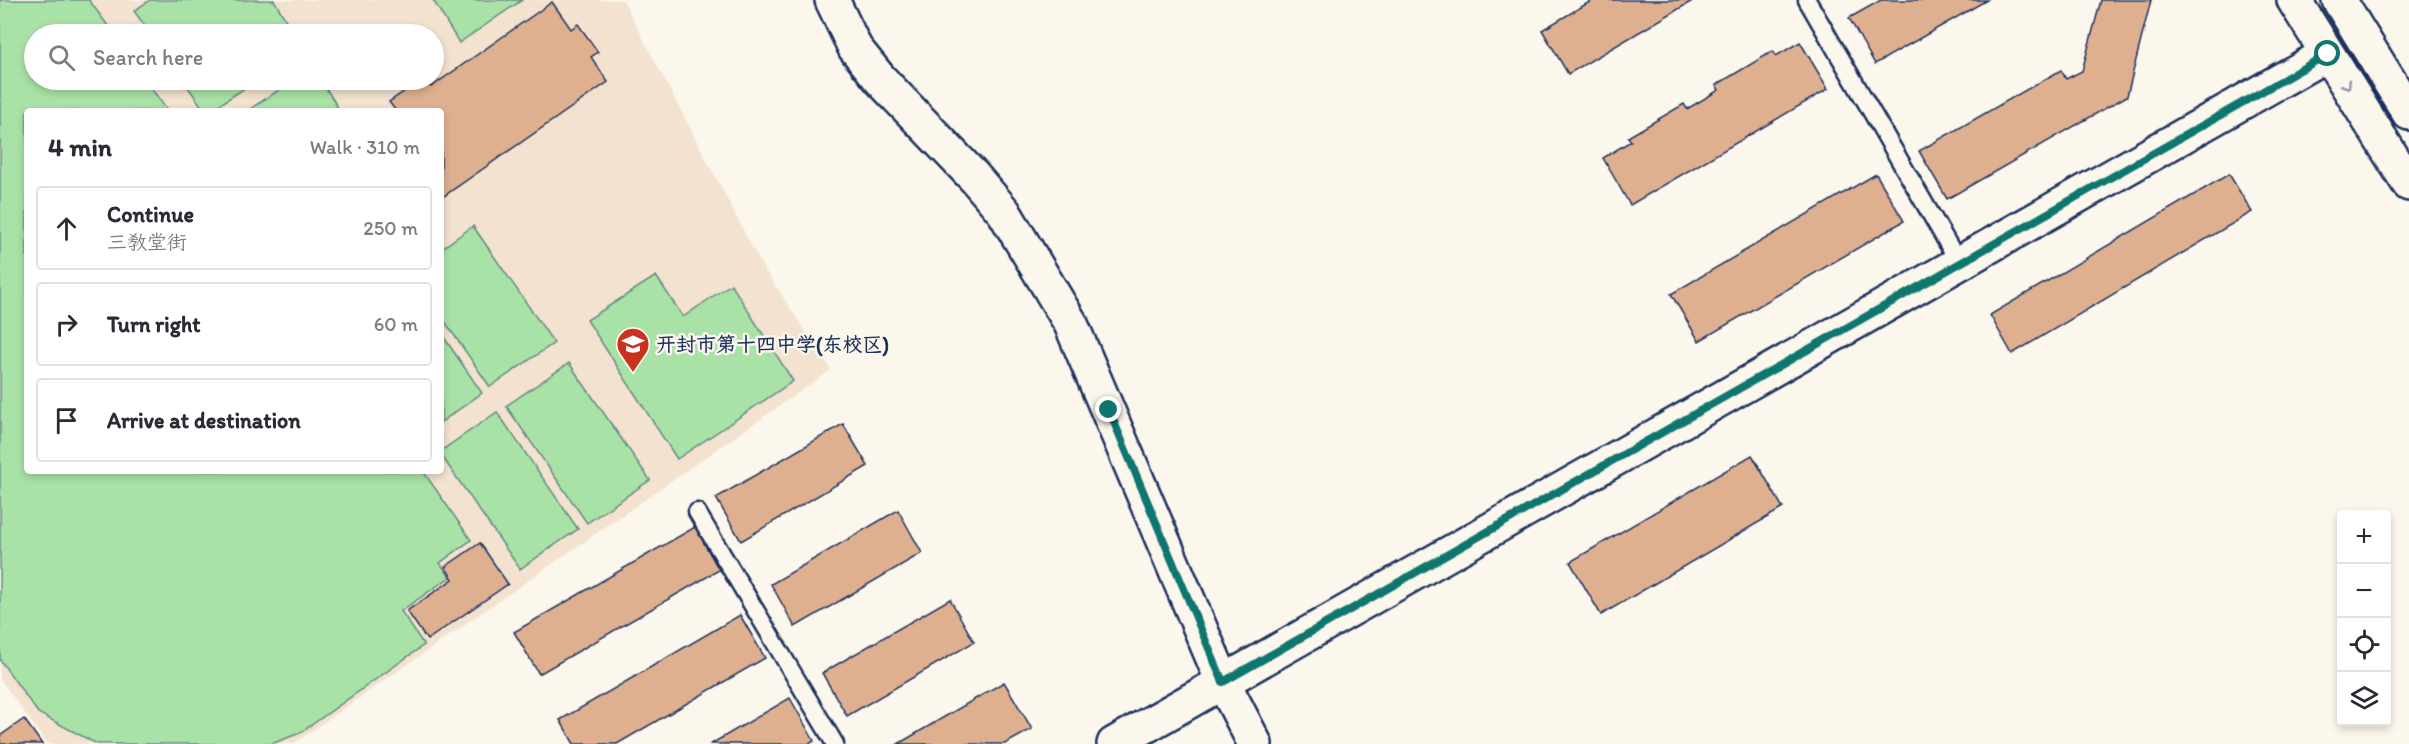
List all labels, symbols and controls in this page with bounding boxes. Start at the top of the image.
search box [24,24,444,90]
route start [2314,40,2340,66]
icon: search [45,41,78,74]
text: Search here [93,44,203,71]
one-way arrow [2339,79,2351,89]
text: 4 min [48,131,112,163]
text: Walk · 310 m [310,135,420,159]
text: Continue [107,201,194,228]
icon: ahead [50,212,83,245]
text: 250 m [363,216,418,240]
text: 三教堂街 [107,230,187,254]
icon: right [50,308,83,341]
text: Turn right [107,311,201,338]
text: 60 m [374,312,418,336]
school or university icon: 开封市第十四中学(东校区) [615,326,651,373]
place label: 开封市第十四中学(东校区) [656,332,889,357]
route end [1095,396,1121,422]
icon: arrive [50,404,83,437]
text: Arrive at destination [107,407,301,434]
map controls [2337,510,2391,726]
button: + [2337,510,2391,564]
button: − [2337,564,2391,618]
button: locate [2337,618,2391,672]
button: layers [2337,672,2391,726]

